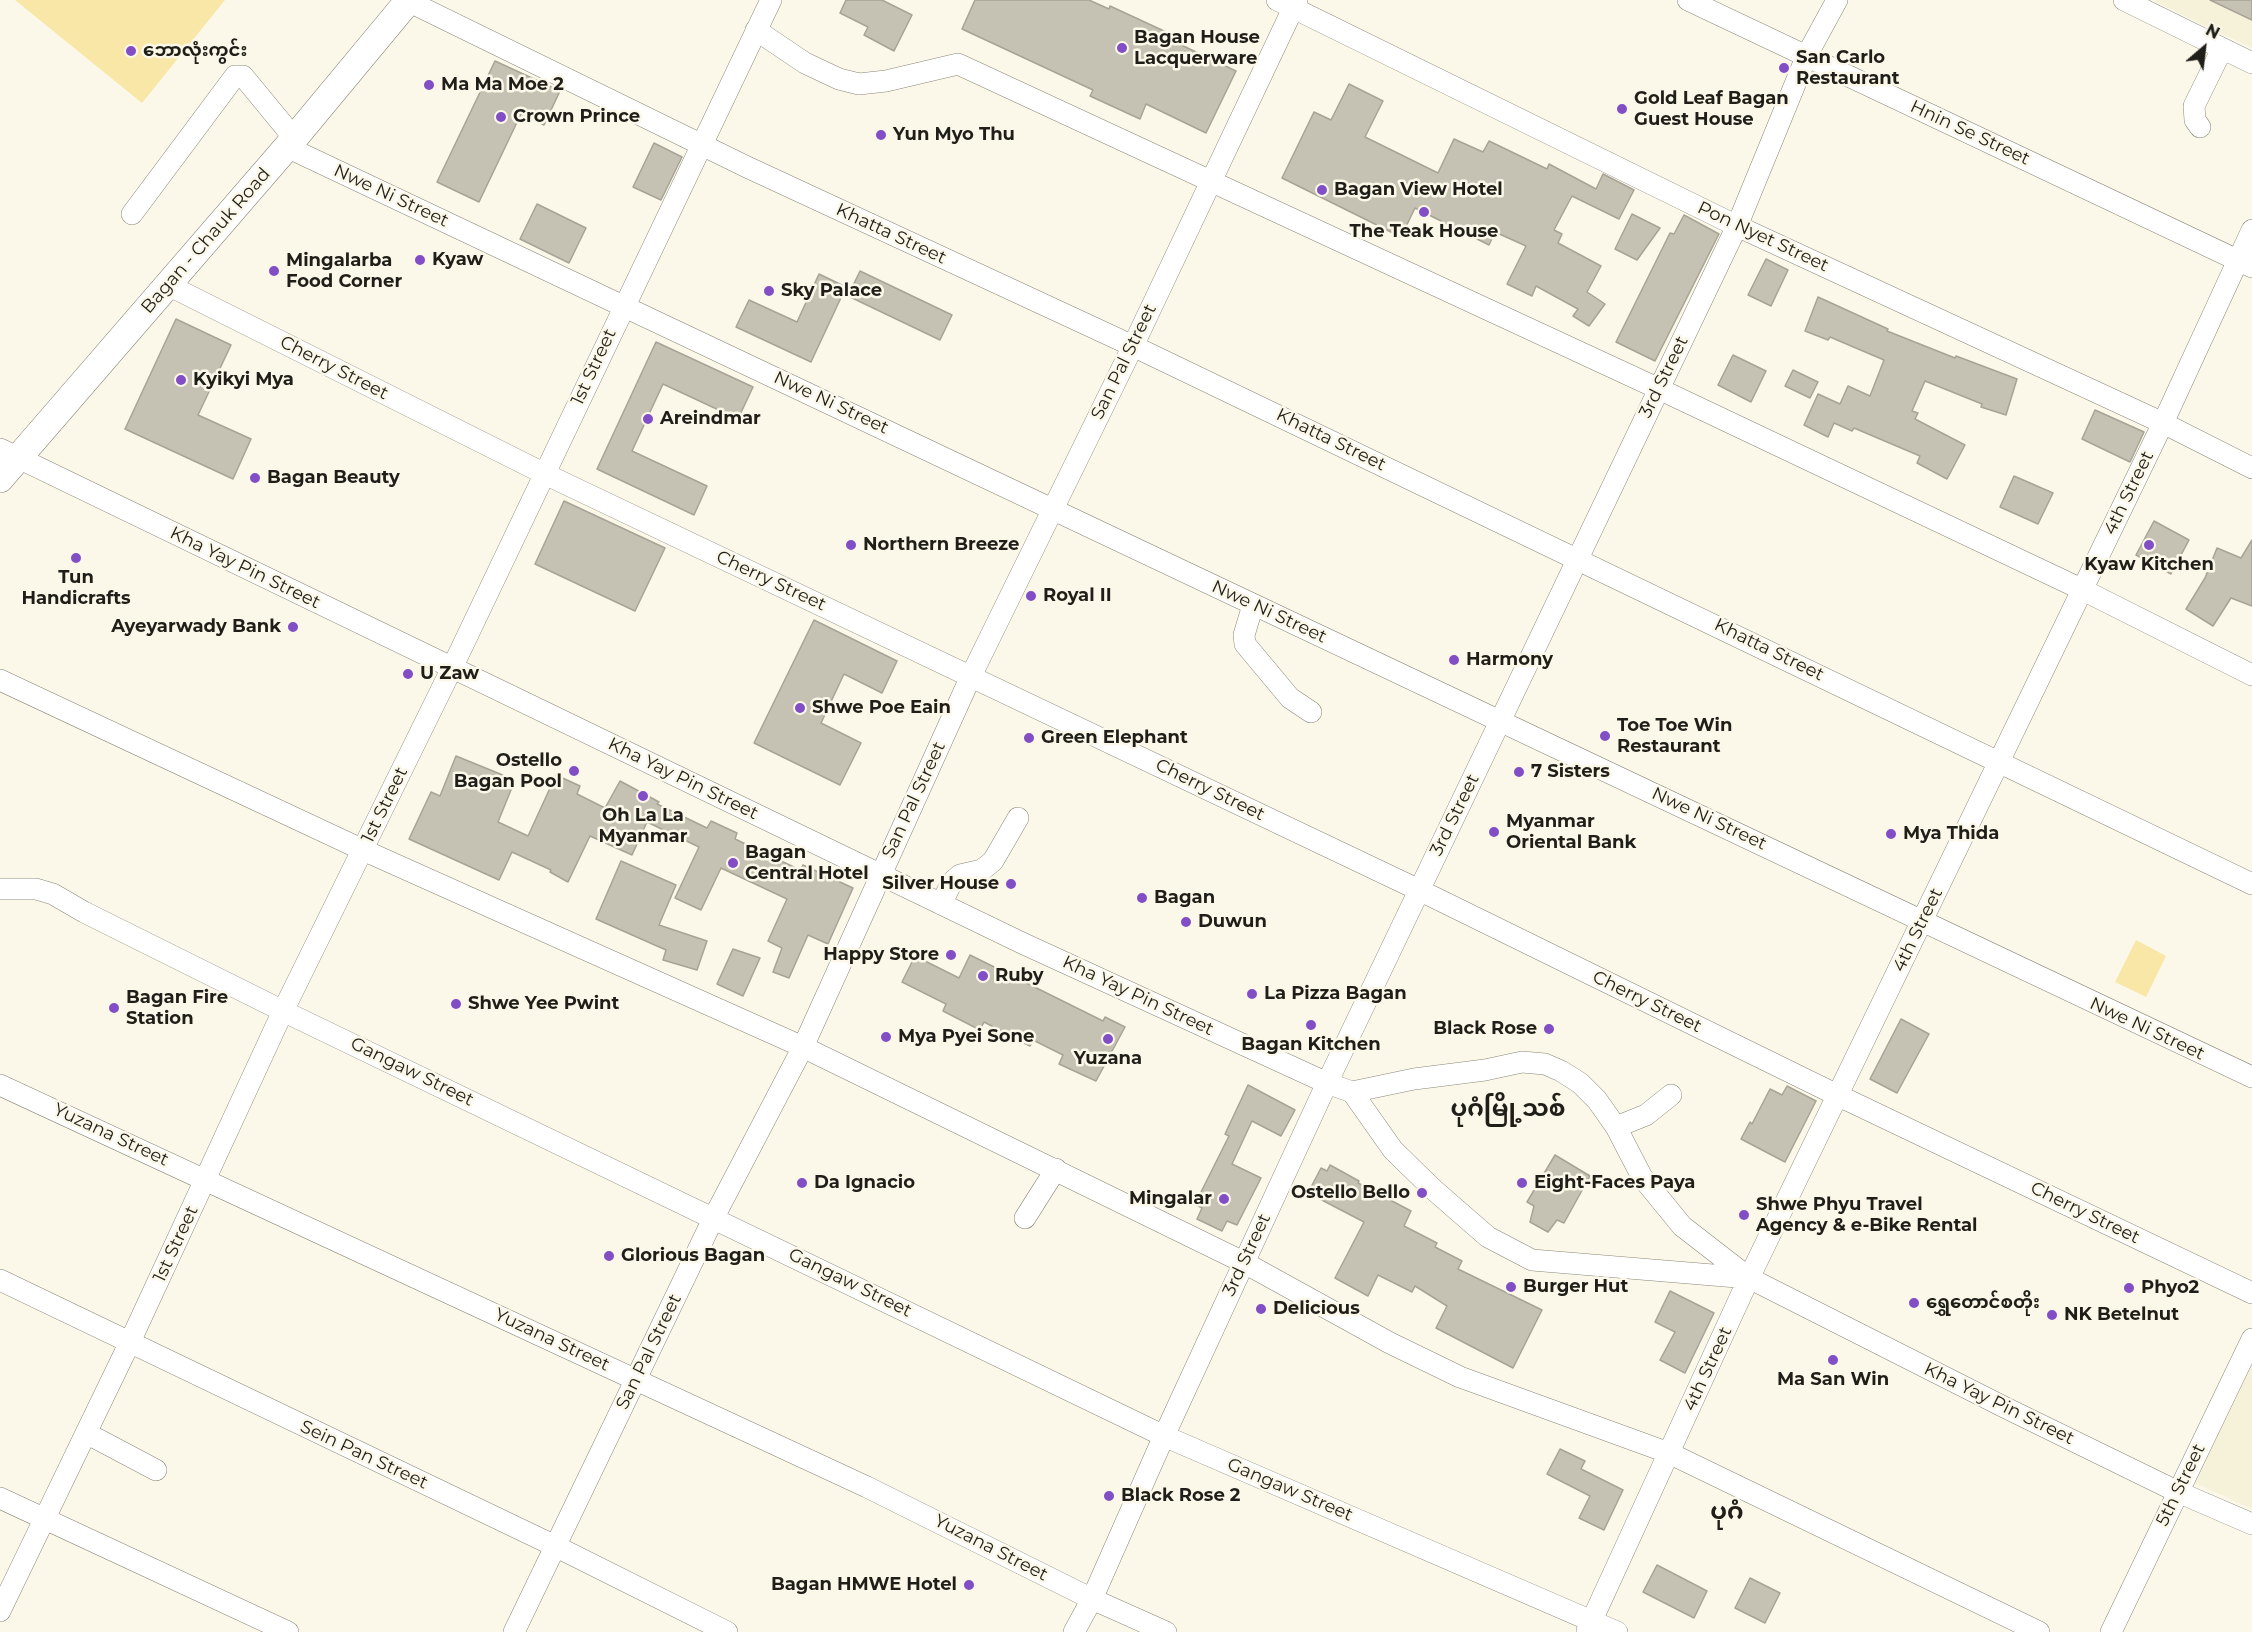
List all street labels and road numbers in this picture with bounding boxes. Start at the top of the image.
street label: Hnin Se Street [1907,96,2033,170]
street label: Nwe Ni Street [330,160,452,232]
street label: Bagan - Chauk Road [137,164,275,318]
street label: Pon Nyet Street [1694,197,1832,277]
street label: Khatta Street [832,199,950,269]
street label: San Pal Street [1087,301,1161,423]
street label: 1st Street [567,325,621,409]
street label: Cherry Street [276,331,392,405]
street label: 3rd Street [1635,333,1693,421]
street label: Nwe Ni Street [770,367,892,439]
street label: Khatta Street [1273,404,1389,476]
street label: 4th Street [2099,448,2159,538]
street label: Kha Yay Pin Street [166,522,324,614]
street label: Cherry Street [713,546,829,616]
street label: Nwe Ni Street [1208,576,1330,648]
street label: Khatta Street [1711,614,1827,686]
street label: Kha Yay Pin Street [604,733,762,825]
street label: San Pal Street [878,738,950,862]
street label: Cherry Street [1152,754,1268,826]
street label: 1st Street [357,764,413,846]
street label: 3rd Street [1426,771,1484,859]
street label: Nwe Ni Street [1648,783,1770,855]
street label: 4th Street [1888,885,1948,975]
street label: Kha Yay Pin Street [1059,951,1217,1041]
street label: Cherry Street [1589,966,1705,1038]
street label: Nwe Ni Street [2086,993,2208,1065]
street label: Gangaw Street [347,1033,477,1111]
street label: Yuzana Street [50,1099,172,1171]
street label: Cherry Street [2027,1177,2143,1249]
street label: 1st Street [149,1202,203,1286]
street label: 3rd Street [1219,1210,1275,1300]
street label: Gangaw Street [785,1244,915,1322]
street label: San Pal Street [612,1291,686,1413]
street label: Yuzana Street [491,1304,613,1376]
street label: 4th Street [1679,1323,1737,1415]
street label: Kha Yay Pin Street [1920,1358,2078,1450]
street label: Sein Pan Street [297,1416,431,1494]
street label: 5th Street [2152,1440,2210,1530]
street label: Gangaw Street [1224,1454,1356,1526]
street label: Yuzana Street [931,1510,1051,1586]

